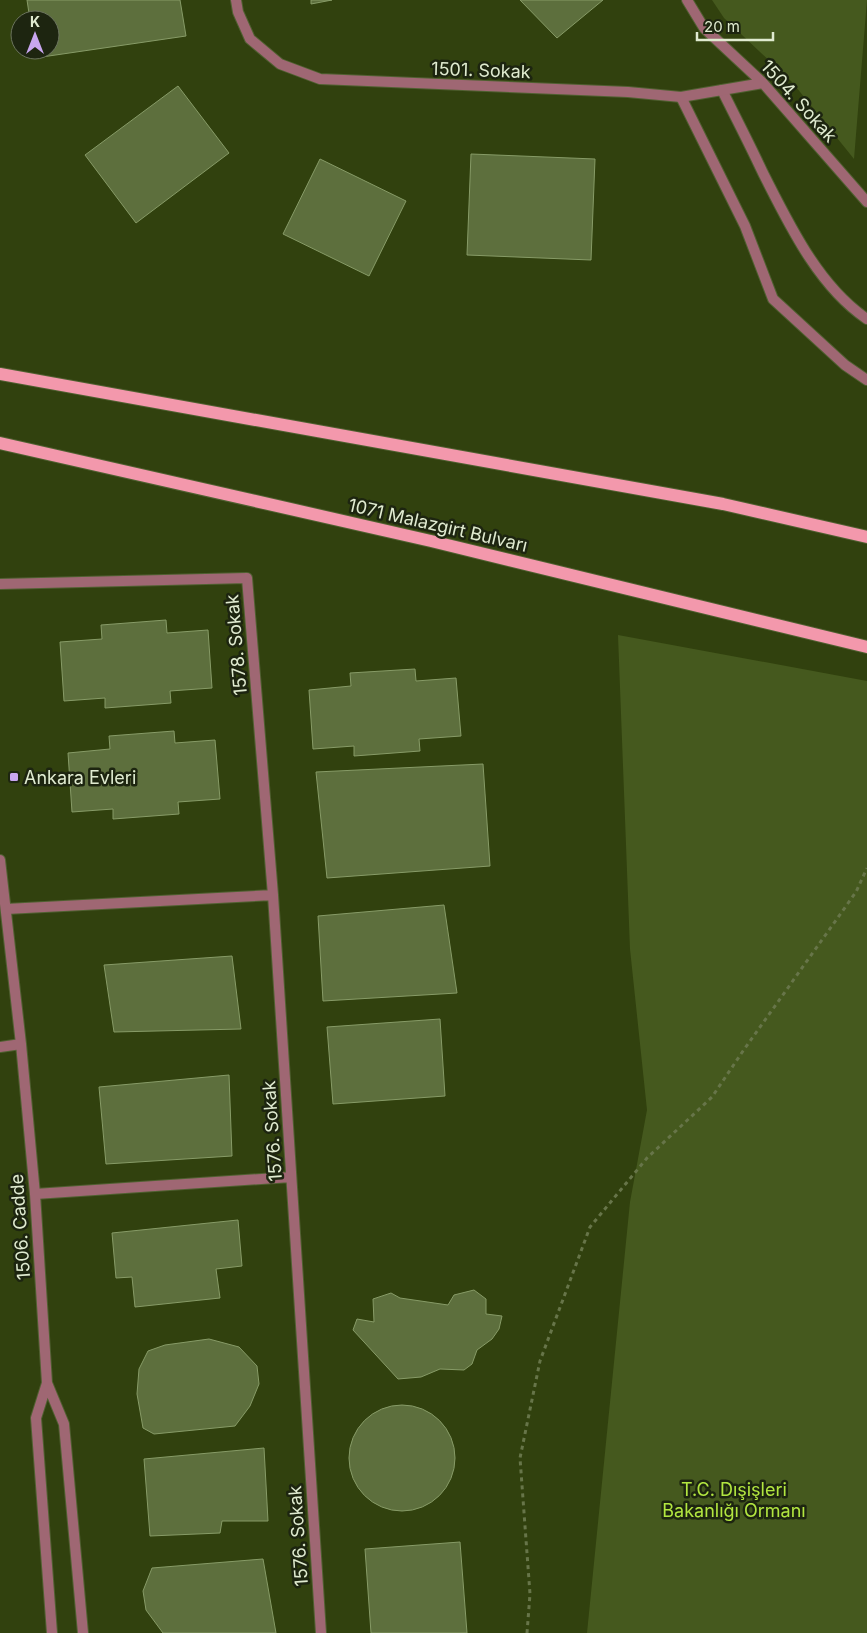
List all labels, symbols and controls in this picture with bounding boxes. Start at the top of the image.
north arrow [10,10,60,60]
scale bar [697,10,773,42]
text: K [30,13,40,30]
text: 20 m [704,17,740,36]
street label: 1504. Sokak [757,56,841,146]
street label: 1501. Sokak [431,58,531,82]
street label: 1071 Malazgirt Bulvarı [346,494,530,556]
street label: 1578. Sokak [221,593,251,696]
place label: Ankara Evleri [24,767,136,788]
marker: Ankara Evleri [8,771,20,783]
street label: 1576. Sokak [258,1080,286,1182]
street label: 1506. Cadde [6,1173,34,1281]
park label: T.C. Dışişleri Bakanlığı Ormanı [662,1479,806,1521]
street label: 1576. Sokak [284,1485,312,1587]

